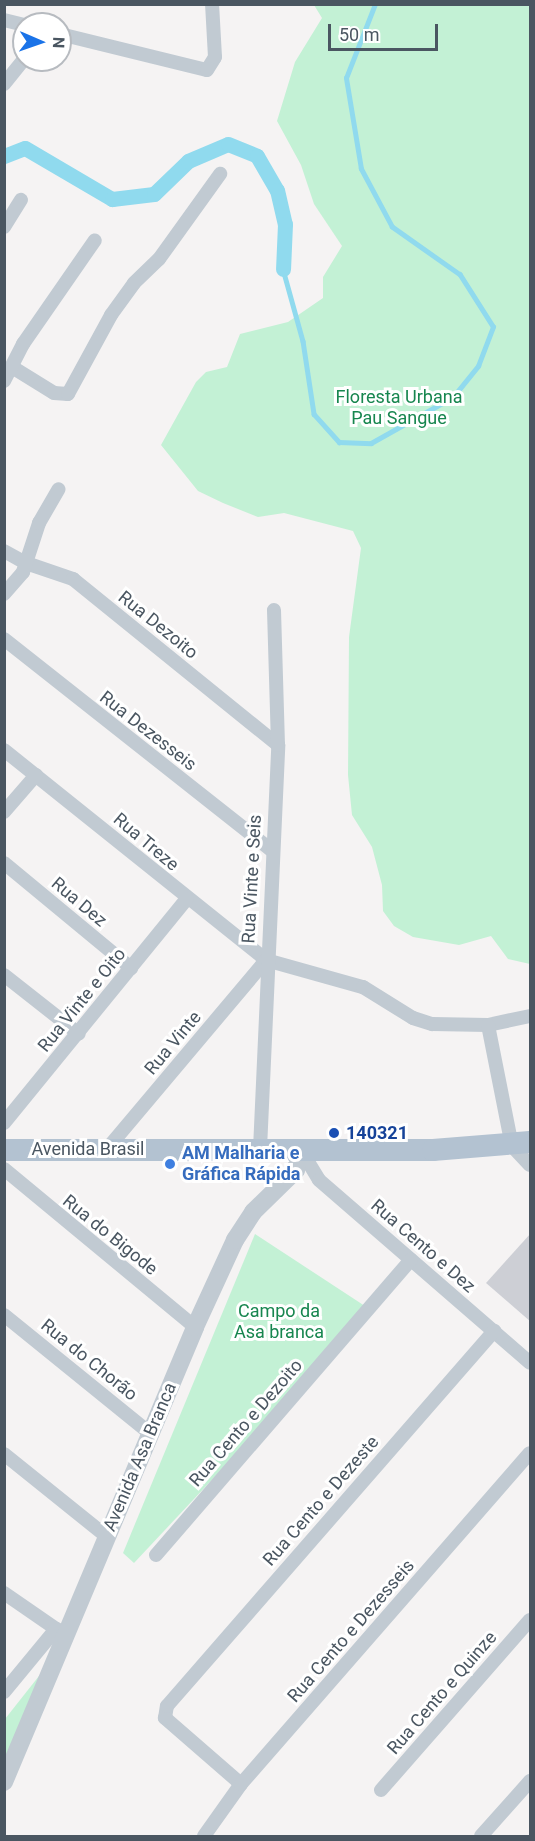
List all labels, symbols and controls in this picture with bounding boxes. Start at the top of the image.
north arrow [12,12,72,72]
scale bar [331,12,440,50]
text: 50 m [339,24,379,45]
text: N [49,37,68,49]
park label: Floresta Urbana Pau Sangue [336,387,462,430]
street label: Rua Dezoito [114,586,202,664]
street label: Rua Dezesseis [95,687,201,775]
street label: Rua Treze [109,808,183,876]
street label: Rua Vinte e Seis [238,814,266,944]
street label: Rua Dez [47,873,111,931]
street label: Rua Vinte e Oito [33,944,131,1056]
street label: Rua Vinte [140,1007,206,1079]
place label: 140321 [346,1122,408,1144]
marker: 140321 [327,1126,341,1140]
street label: Avenida Brasil [32,1138,144,1160]
place label: AM Malharia e Gráfica Rápida [182,1143,300,1186]
marker: AM Malharia e Gráfica Rápida [163,1157,177,1171]
street label: Rua do Bigode [58,1190,162,1280]
street label: Rua Cento e Dez [366,1195,480,1297]
park label: Campo da Asa branca [234,1301,324,1344]
street label: Rua do Chorão [36,1315,142,1405]
street label: Rua Cento e Dezoito [185,1355,307,1491]
street label: Avenida Asa Branca [99,1379,181,1535]
street label: Rua Cento e Dezeste [259,1432,383,1570]
street label: Rua Cento e Dezesseis [283,1555,419,1707]
street label: Rua Cento e Quinze [383,1627,501,1759]

